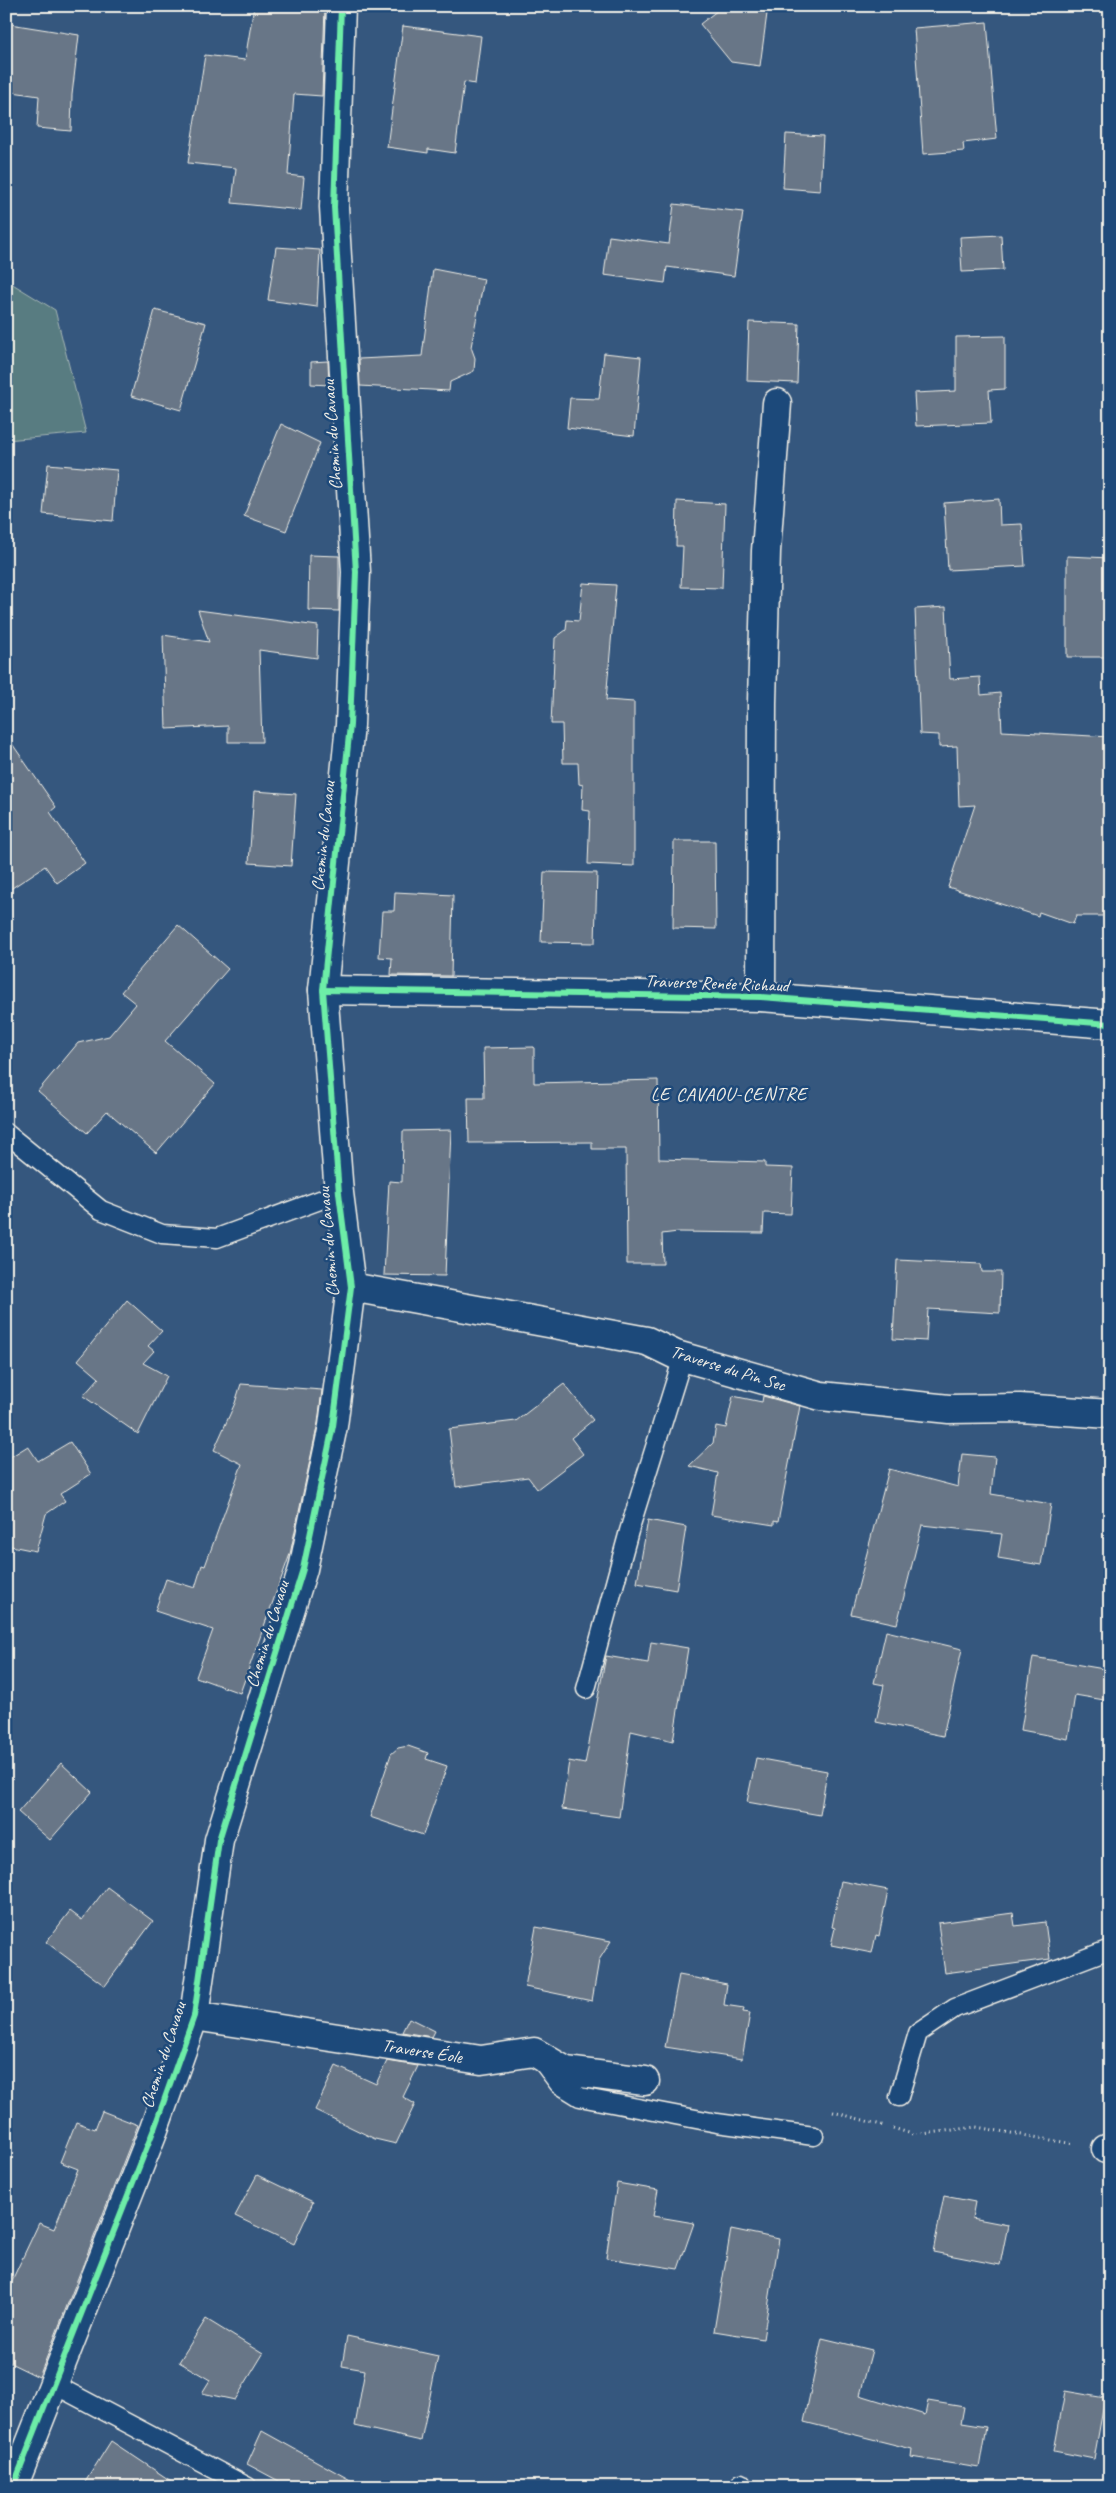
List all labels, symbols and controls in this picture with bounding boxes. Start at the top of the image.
street label: Chemin du Cavaou [317,378,347,491]
street label: Chemin du Cavaou [306,779,340,892]
street label: Traverse Renée Richaud [645,969,792,997]
district label: LE CAVAOU-CENTRE [651,1082,809,1106]
street label: Chemin du Cavaou [312,1185,344,1298]
street label: Traverse du Pin Sec [668,1340,790,1396]
street label: Chemin du Cavaou [240,1577,294,1690]
street label: Chemin du Cavaou [136,1998,191,2111]
street label: Traverse Éole [380,2034,465,2068]

